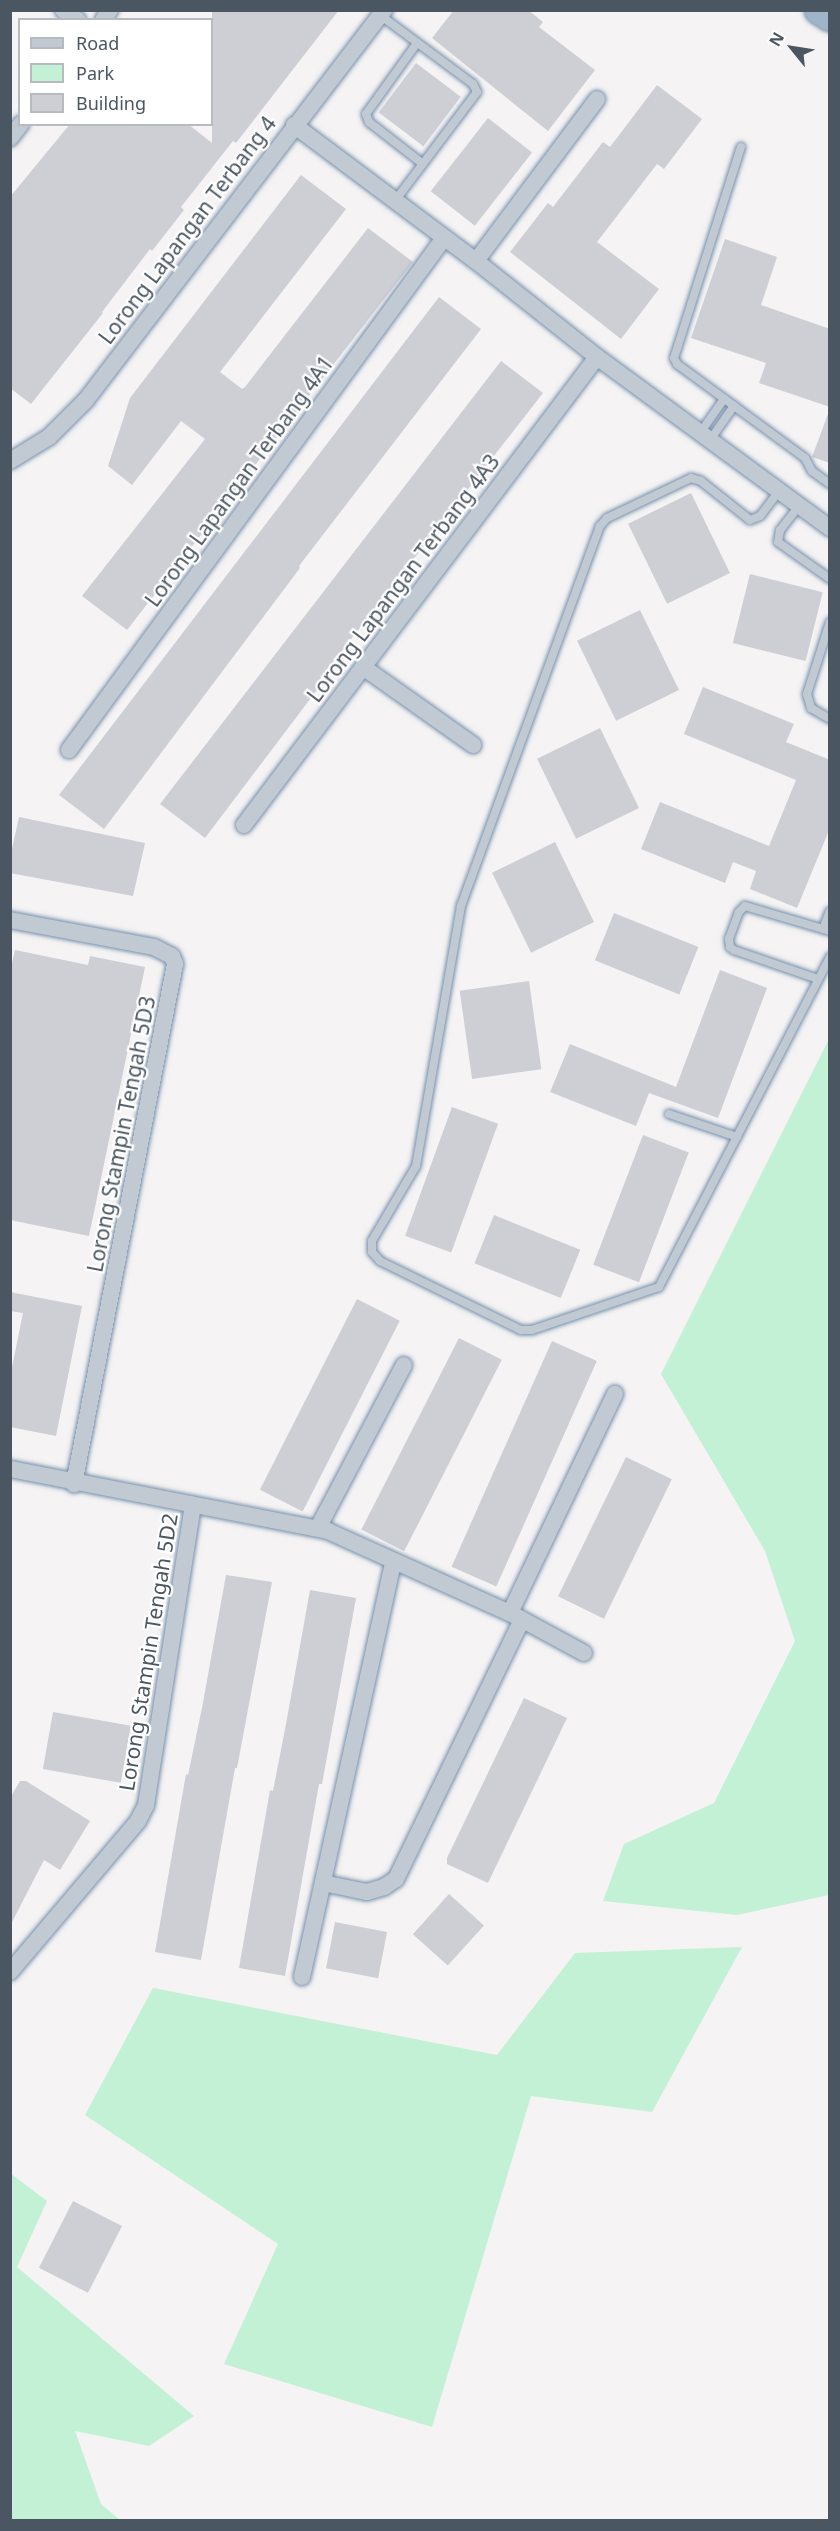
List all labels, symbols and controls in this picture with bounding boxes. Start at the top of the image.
legend [18,18,213,126]
north arrow [762,18,822,78]
text: N [764,28,789,50]
text: Road [76,31,119,55]
text: Park [76,61,114,85]
text: Building [76,91,146,115]
street label: Lorong Lapangan Terbang 4 [93,111,281,349]
street label: Lorong Lapangan Terbang 4A1 [140,351,338,611]
street label: Lorong Lapangan Terbang 4A3 [302,449,504,707]
street label: Lorong Stampin Tengah 5D3 [82,994,160,1274]
street label: Lorong Stampin Tengah 5D2 [114,1511,182,1793]

